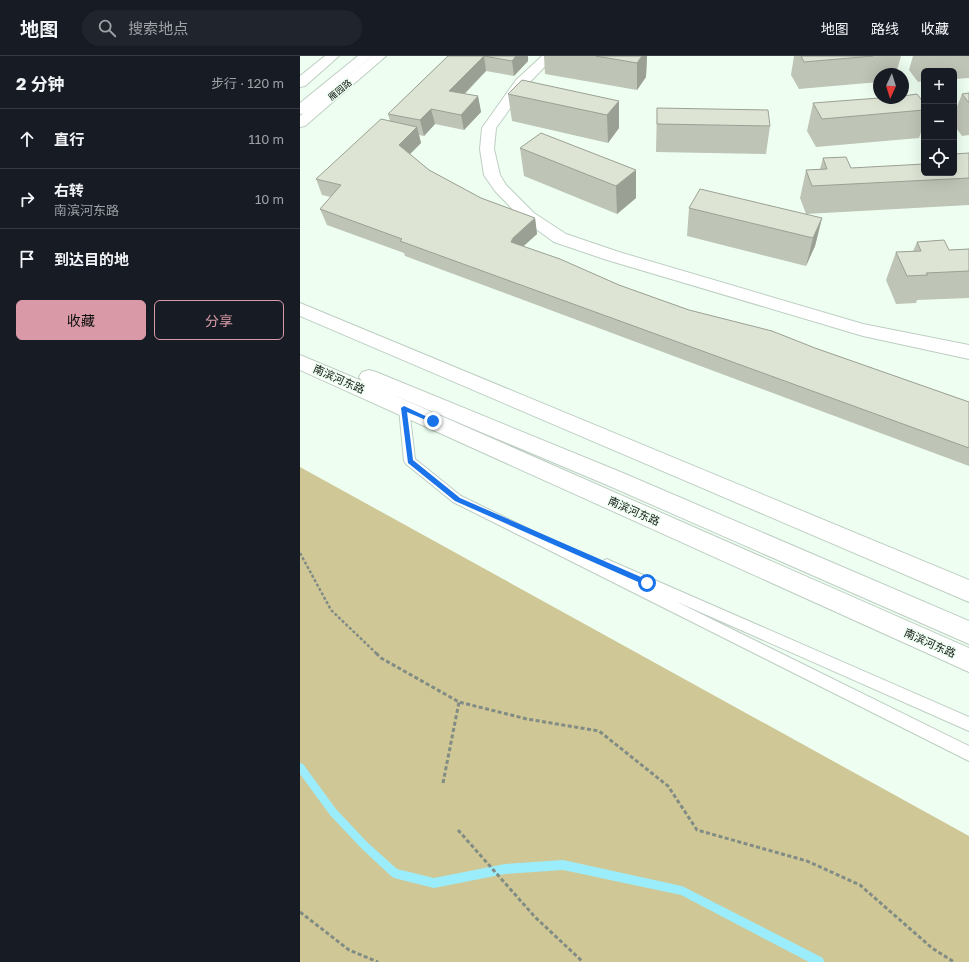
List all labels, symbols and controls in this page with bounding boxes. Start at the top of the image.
search box [82,10,362,46]
text: 地图 [20,17,58,40]
icon: search [96,17,118,39]
text: 搜索地点 [128,19,188,37]
text: 地图 [821,20,849,37]
text: 路线 [871,20,899,37]
text: 收藏 [921,20,949,37]
north arrow [873,68,909,104]
map controls [921,68,957,176]
button: + [921,68,957,104]
text: 2 分钟 [16,73,65,94]
text: 步行 · 120 m [211,75,284,91]
street label: 雁园路 [326,77,354,103]
button: − [921,104,957,140]
icon: ahead [16,128,38,150]
text: 直行 [54,130,84,148]
text: 110 m [249,131,284,147]
button: locate [921,140,957,176]
text: 右转 [54,181,84,199]
icon: right [16,188,38,210]
text: 10 m [255,191,284,207]
text: 南滨河东路 [54,202,119,218]
icon: arrive [16,248,38,270]
text: 到达目的地 [54,250,129,268]
button: 收藏 [16,300,146,340]
button: 分享 [154,300,284,340]
street label: 南滨河东路 [311,361,367,396]
route end [424,412,442,430]
street label: 南滨河东路 [606,493,662,528]
route start [638,574,656,592]
street label: 南滨河东路 [902,625,958,660]

